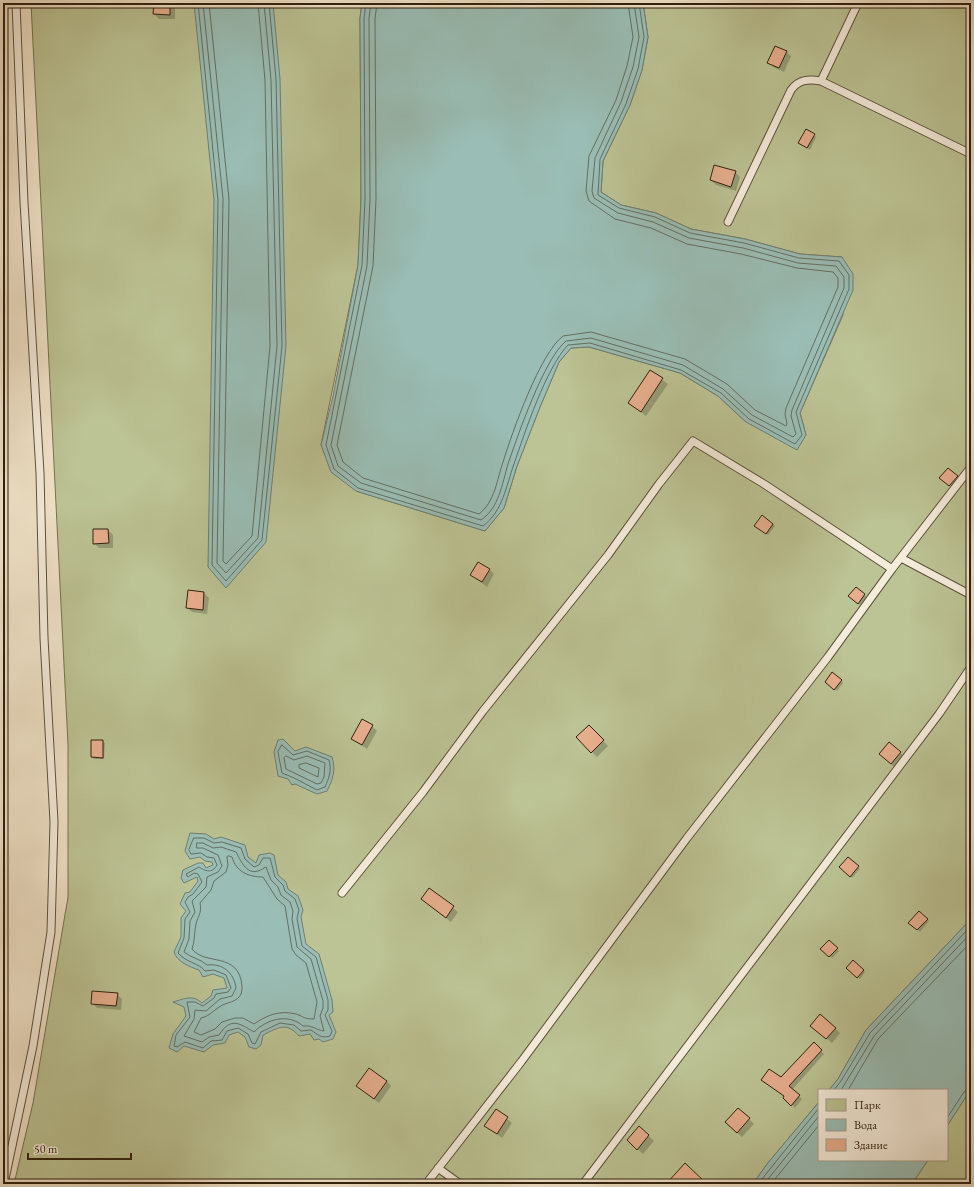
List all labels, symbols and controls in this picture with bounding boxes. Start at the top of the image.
legend [818,1089,948,1161]
text: Парк [854,1097,881,1113]
text: Вода [854,1117,877,1133]
scale bar [28,1135,131,1161]
text: Здание [854,1137,888,1153]
text: 50 m [34,1141,58,1157]

